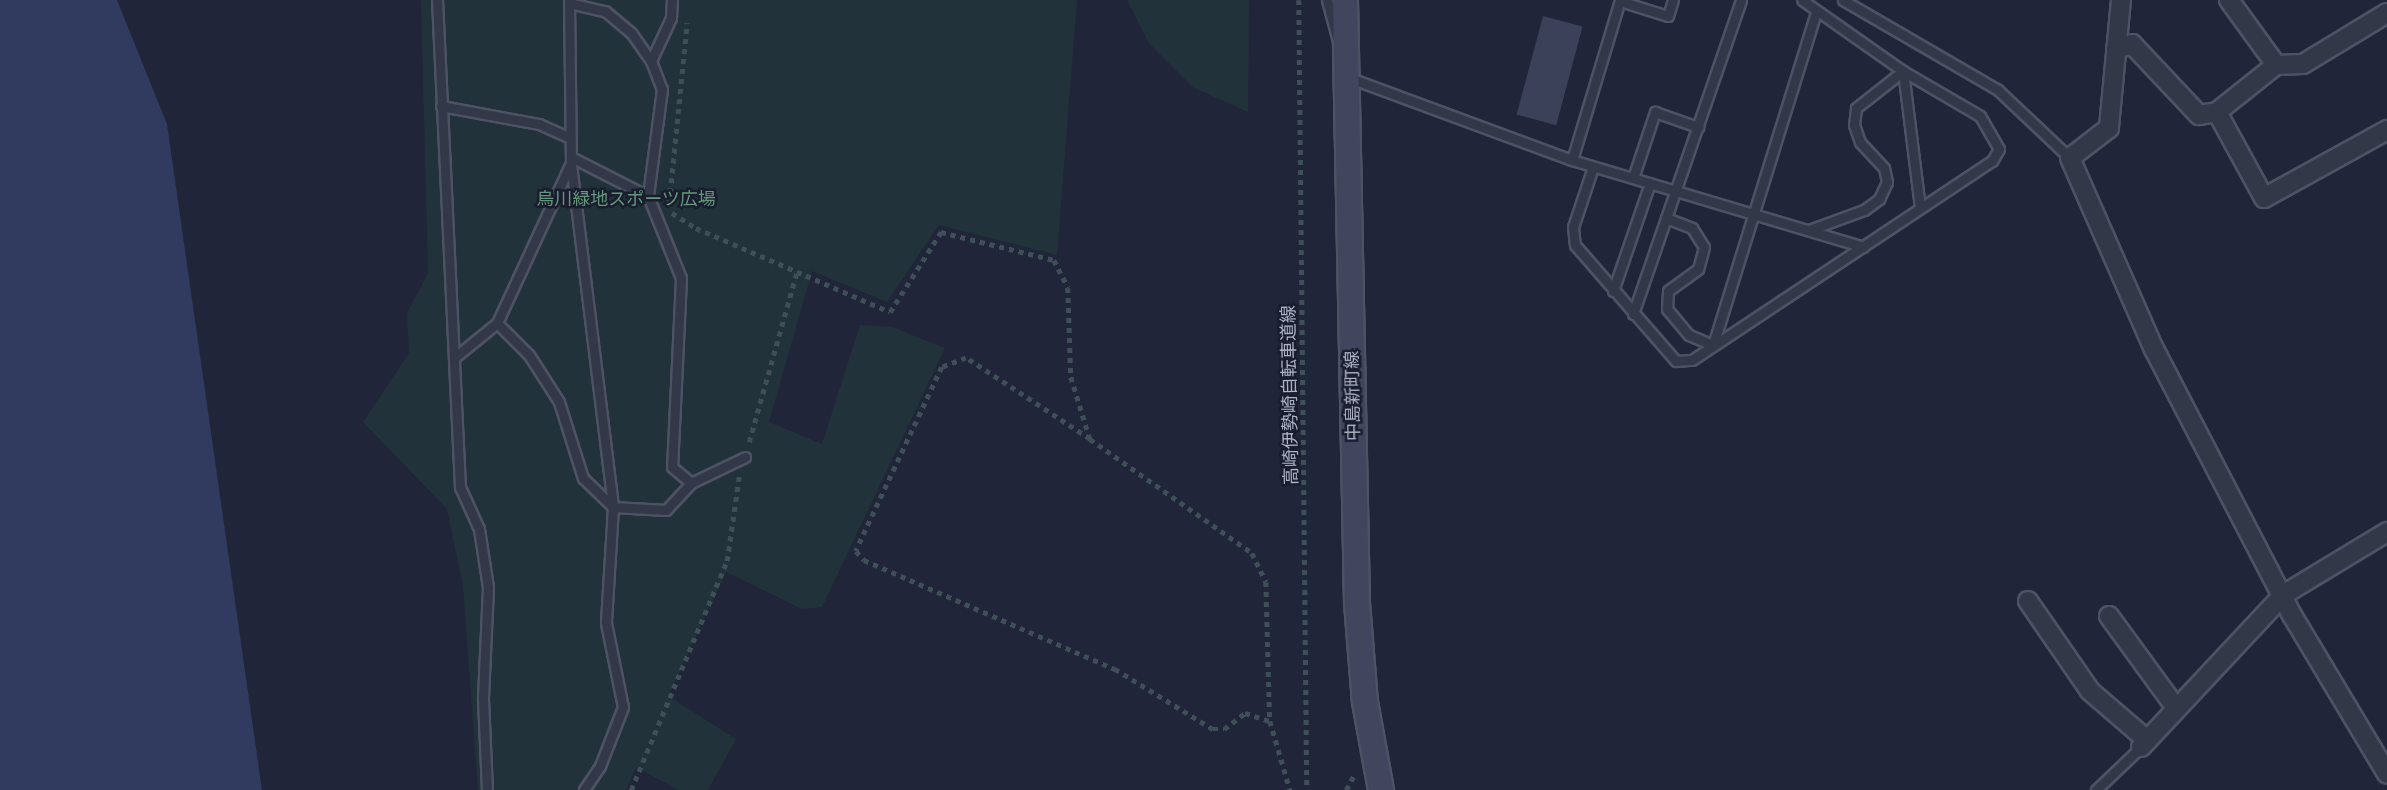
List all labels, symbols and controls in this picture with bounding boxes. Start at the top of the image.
park label: 烏川緑地スポーツ広場 [536,188,716,210]
street label: 高崎伊勢崎自転車道線 [1278,305,1302,485]
street label: 中島新町線 [1341,351,1365,441]

